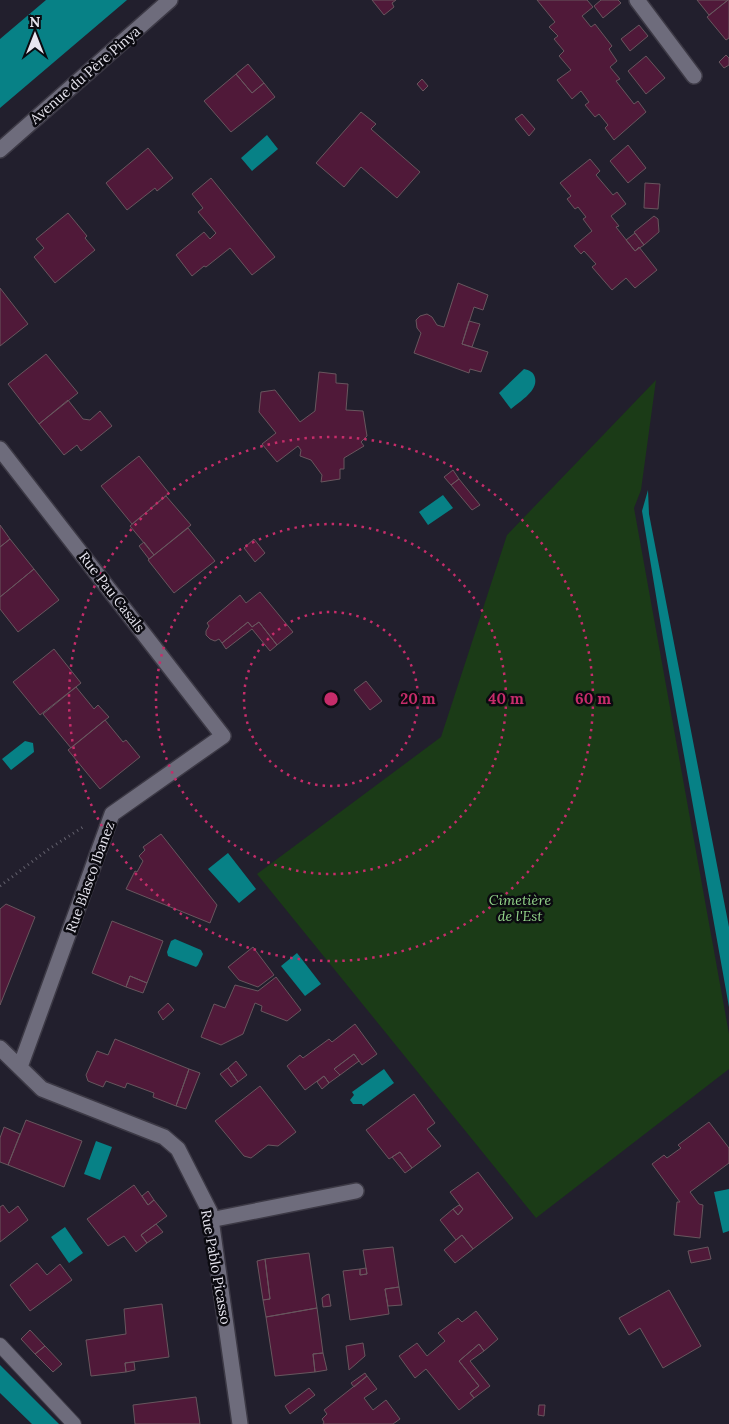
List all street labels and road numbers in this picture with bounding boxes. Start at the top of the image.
street label: Avenue du Père Pinya [25,22,144,128]
street label: Rue Pau Casals [75,548,149,636]
street label: Rue Blasco Ibanez [62,819,118,935]
street label: Rue Pablo Picasso [197,1208,235,1326]

